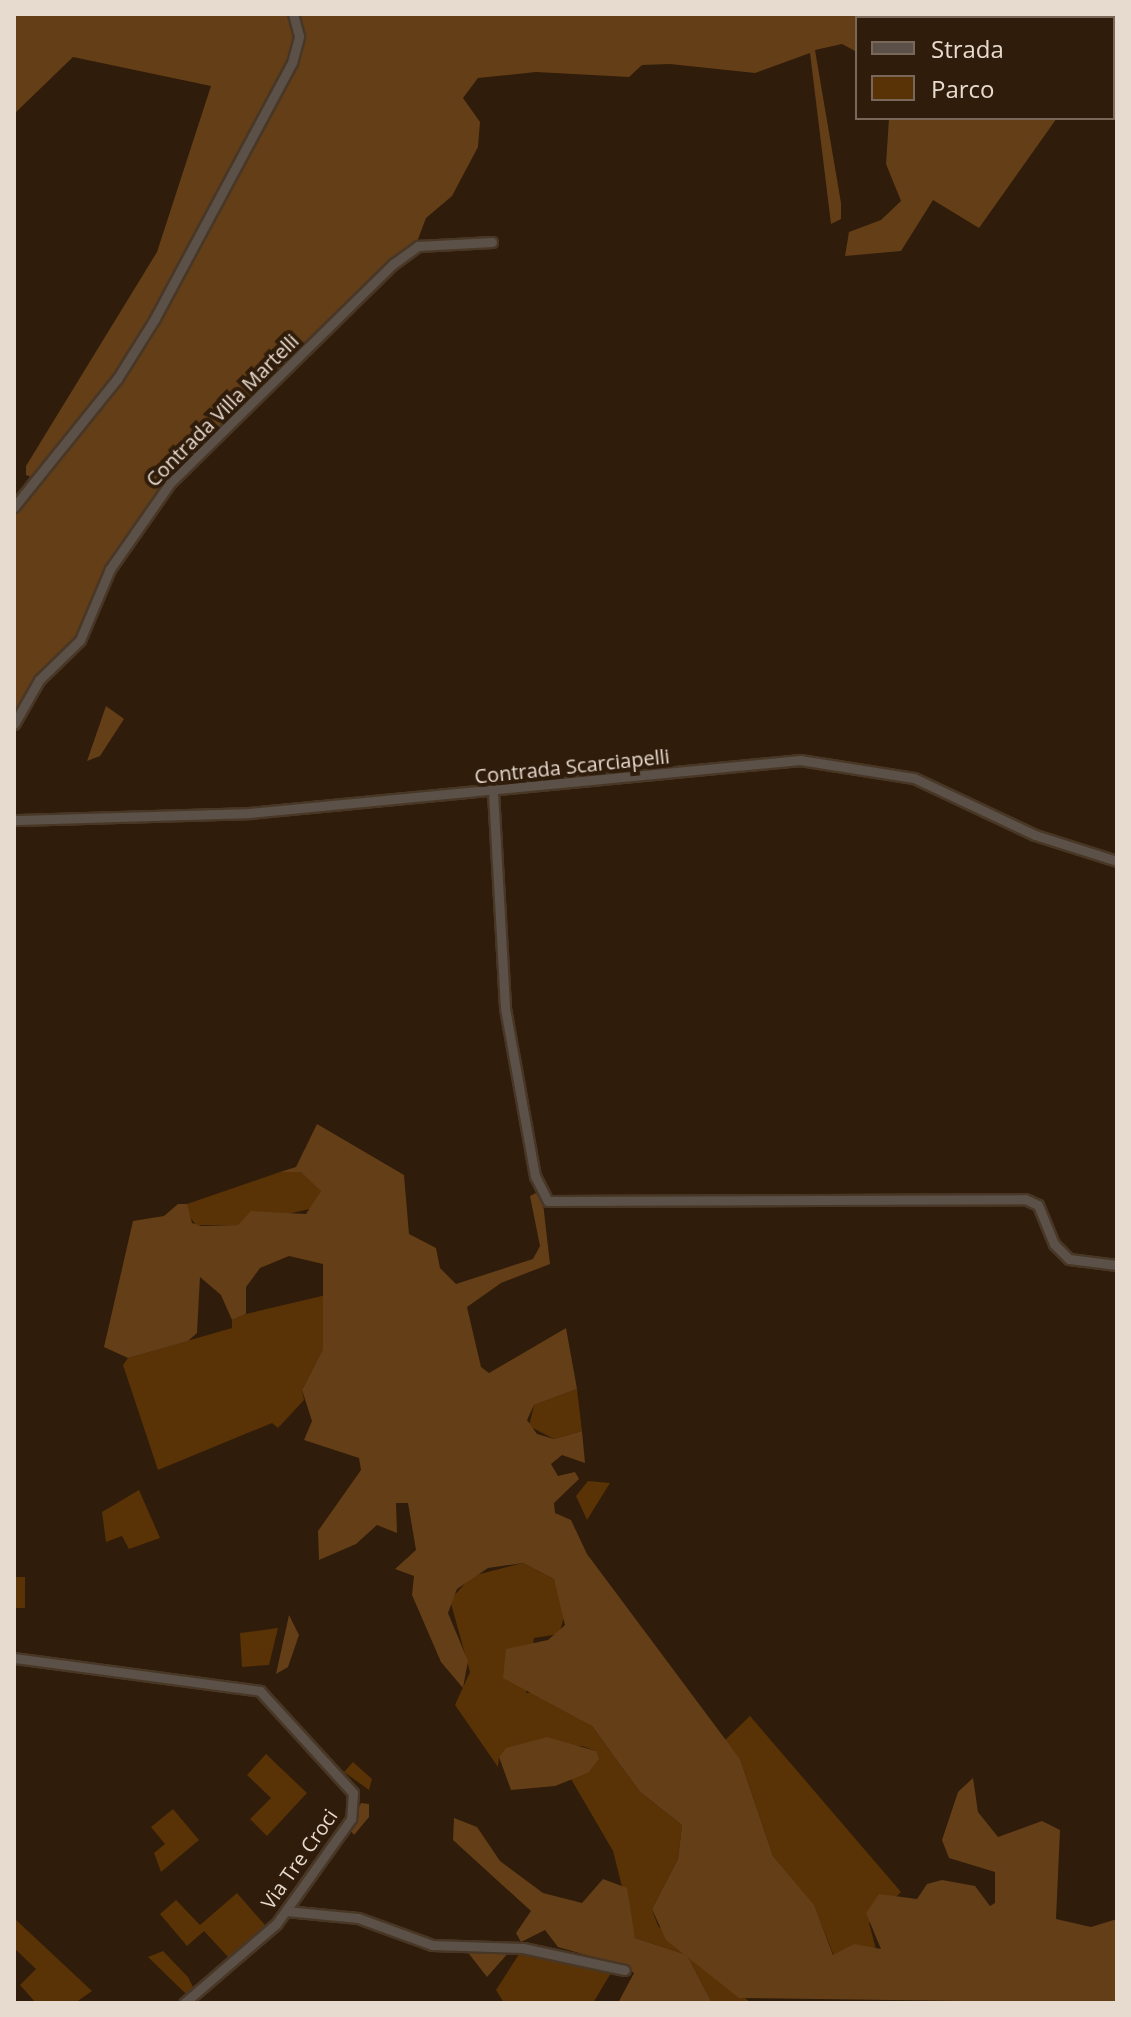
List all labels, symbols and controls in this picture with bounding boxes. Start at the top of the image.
legend [855,16,1115,120]
text: Strada [931,32,1004,65]
text: Parco [931,72,995,105]
street label: Contrada Villa Martelli [141,329,303,491]
street label: Contrada Scarciapelli [473,744,671,788]
street label: Via Tre Croci [256,1804,342,1914]

